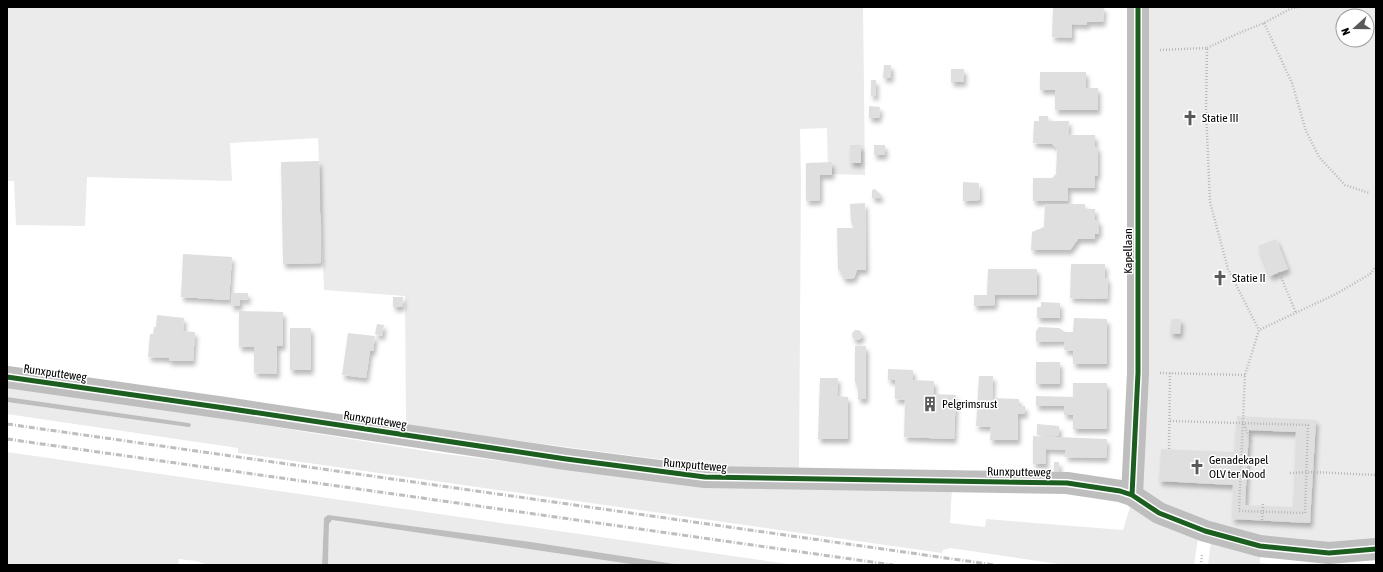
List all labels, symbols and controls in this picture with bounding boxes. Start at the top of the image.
north arrow [1335,8,1375,48]
text: N [1339,26,1352,37]
church icon: Statie III [1181,109,1199,127]
place label: Statie III [1202,111,1239,125]
street label: Kapellaan [1121,228,1135,274]
church icon: Statie II [1211,269,1229,287]
place label: Statie II [1232,271,1266,285]
street label: Runxputteweg [22,362,88,384]
building icon: Pelgrimsrust [921,395,939,413]
place label: Pelgrimsrust [942,397,998,411]
street label: Runxputteweg [342,408,408,432]
place label: Genadekapel OLV ter Nood [1209,453,1269,481]
street label: Runxputteweg [663,455,728,475]
church icon: Genadekapel OLV ter Nood [1188,458,1206,476]
street label: Runxputteweg [987,464,1052,480]

